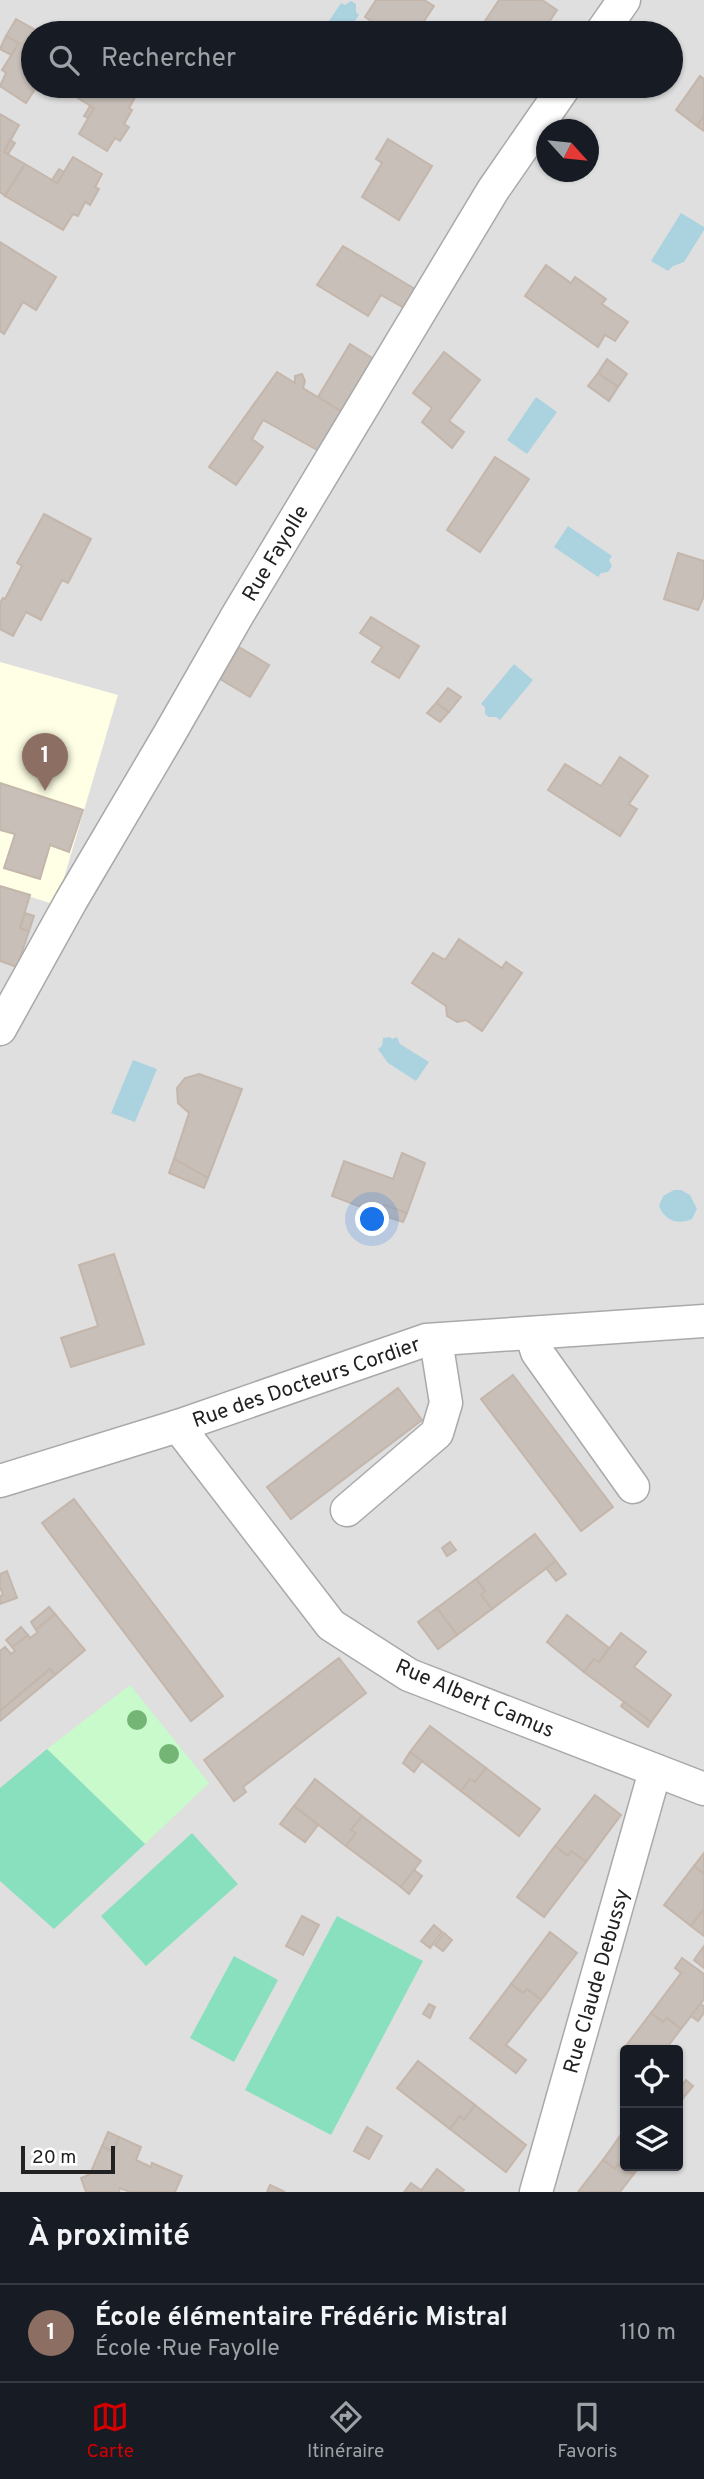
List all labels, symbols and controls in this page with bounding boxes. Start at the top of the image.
search box [21,21,683,98]
icon: search [45,41,83,79]
text: Rechercher [101,43,236,76]
north arrow [536,119,599,182]
street label: Rue Fayolle [237,501,316,607]
pin: 1 [22,733,68,791]
your location [355,1202,389,1236]
street label: Rue des Docteurs Cordier [189,1332,424,1435]
street label: Rue Albert Camus [391,1654,558,1745]
street label: Rue Claude Debussy [558,1886,637,2077]
map controls [620,2045,683,2171]
button: locate [620,2045,683,2108]
button: layers [620,2108,683,2171]
scale bar [21,2143,116,2175]
text: 20 m [32,2146,76,2170]
text: À proximité [28,2219,190,2256]
text: École élémentaire Frédéric Mistral [95,2302,508,2335]
text: 1 [46,2319,56,2348]
text: 110 m [619,2319,676,2348]
text: École · Rue Fayolle [95,2335,280,2364]
tab: Carte [87,2398,134,2464]
tab: Itinéraire [307,2398,384,2464]
tab: Favoris [557,2398,617,2464]

